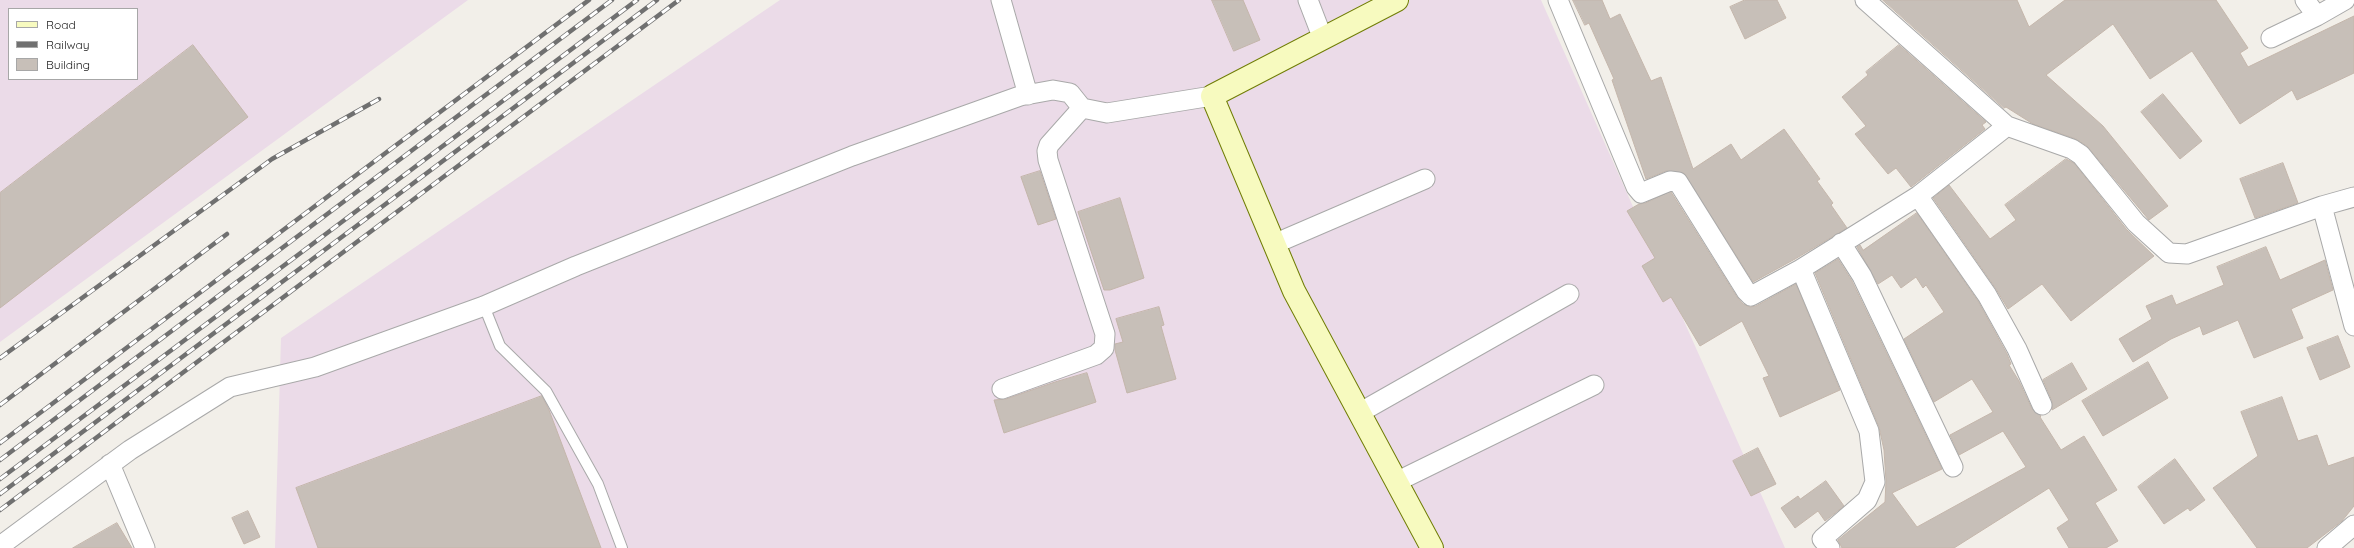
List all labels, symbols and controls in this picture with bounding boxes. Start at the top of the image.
legend [8,8,138,80]
text: Road [46,17,76,32]
text: Railway [46,37,90,52]
text: Building [46,57,90,72]

